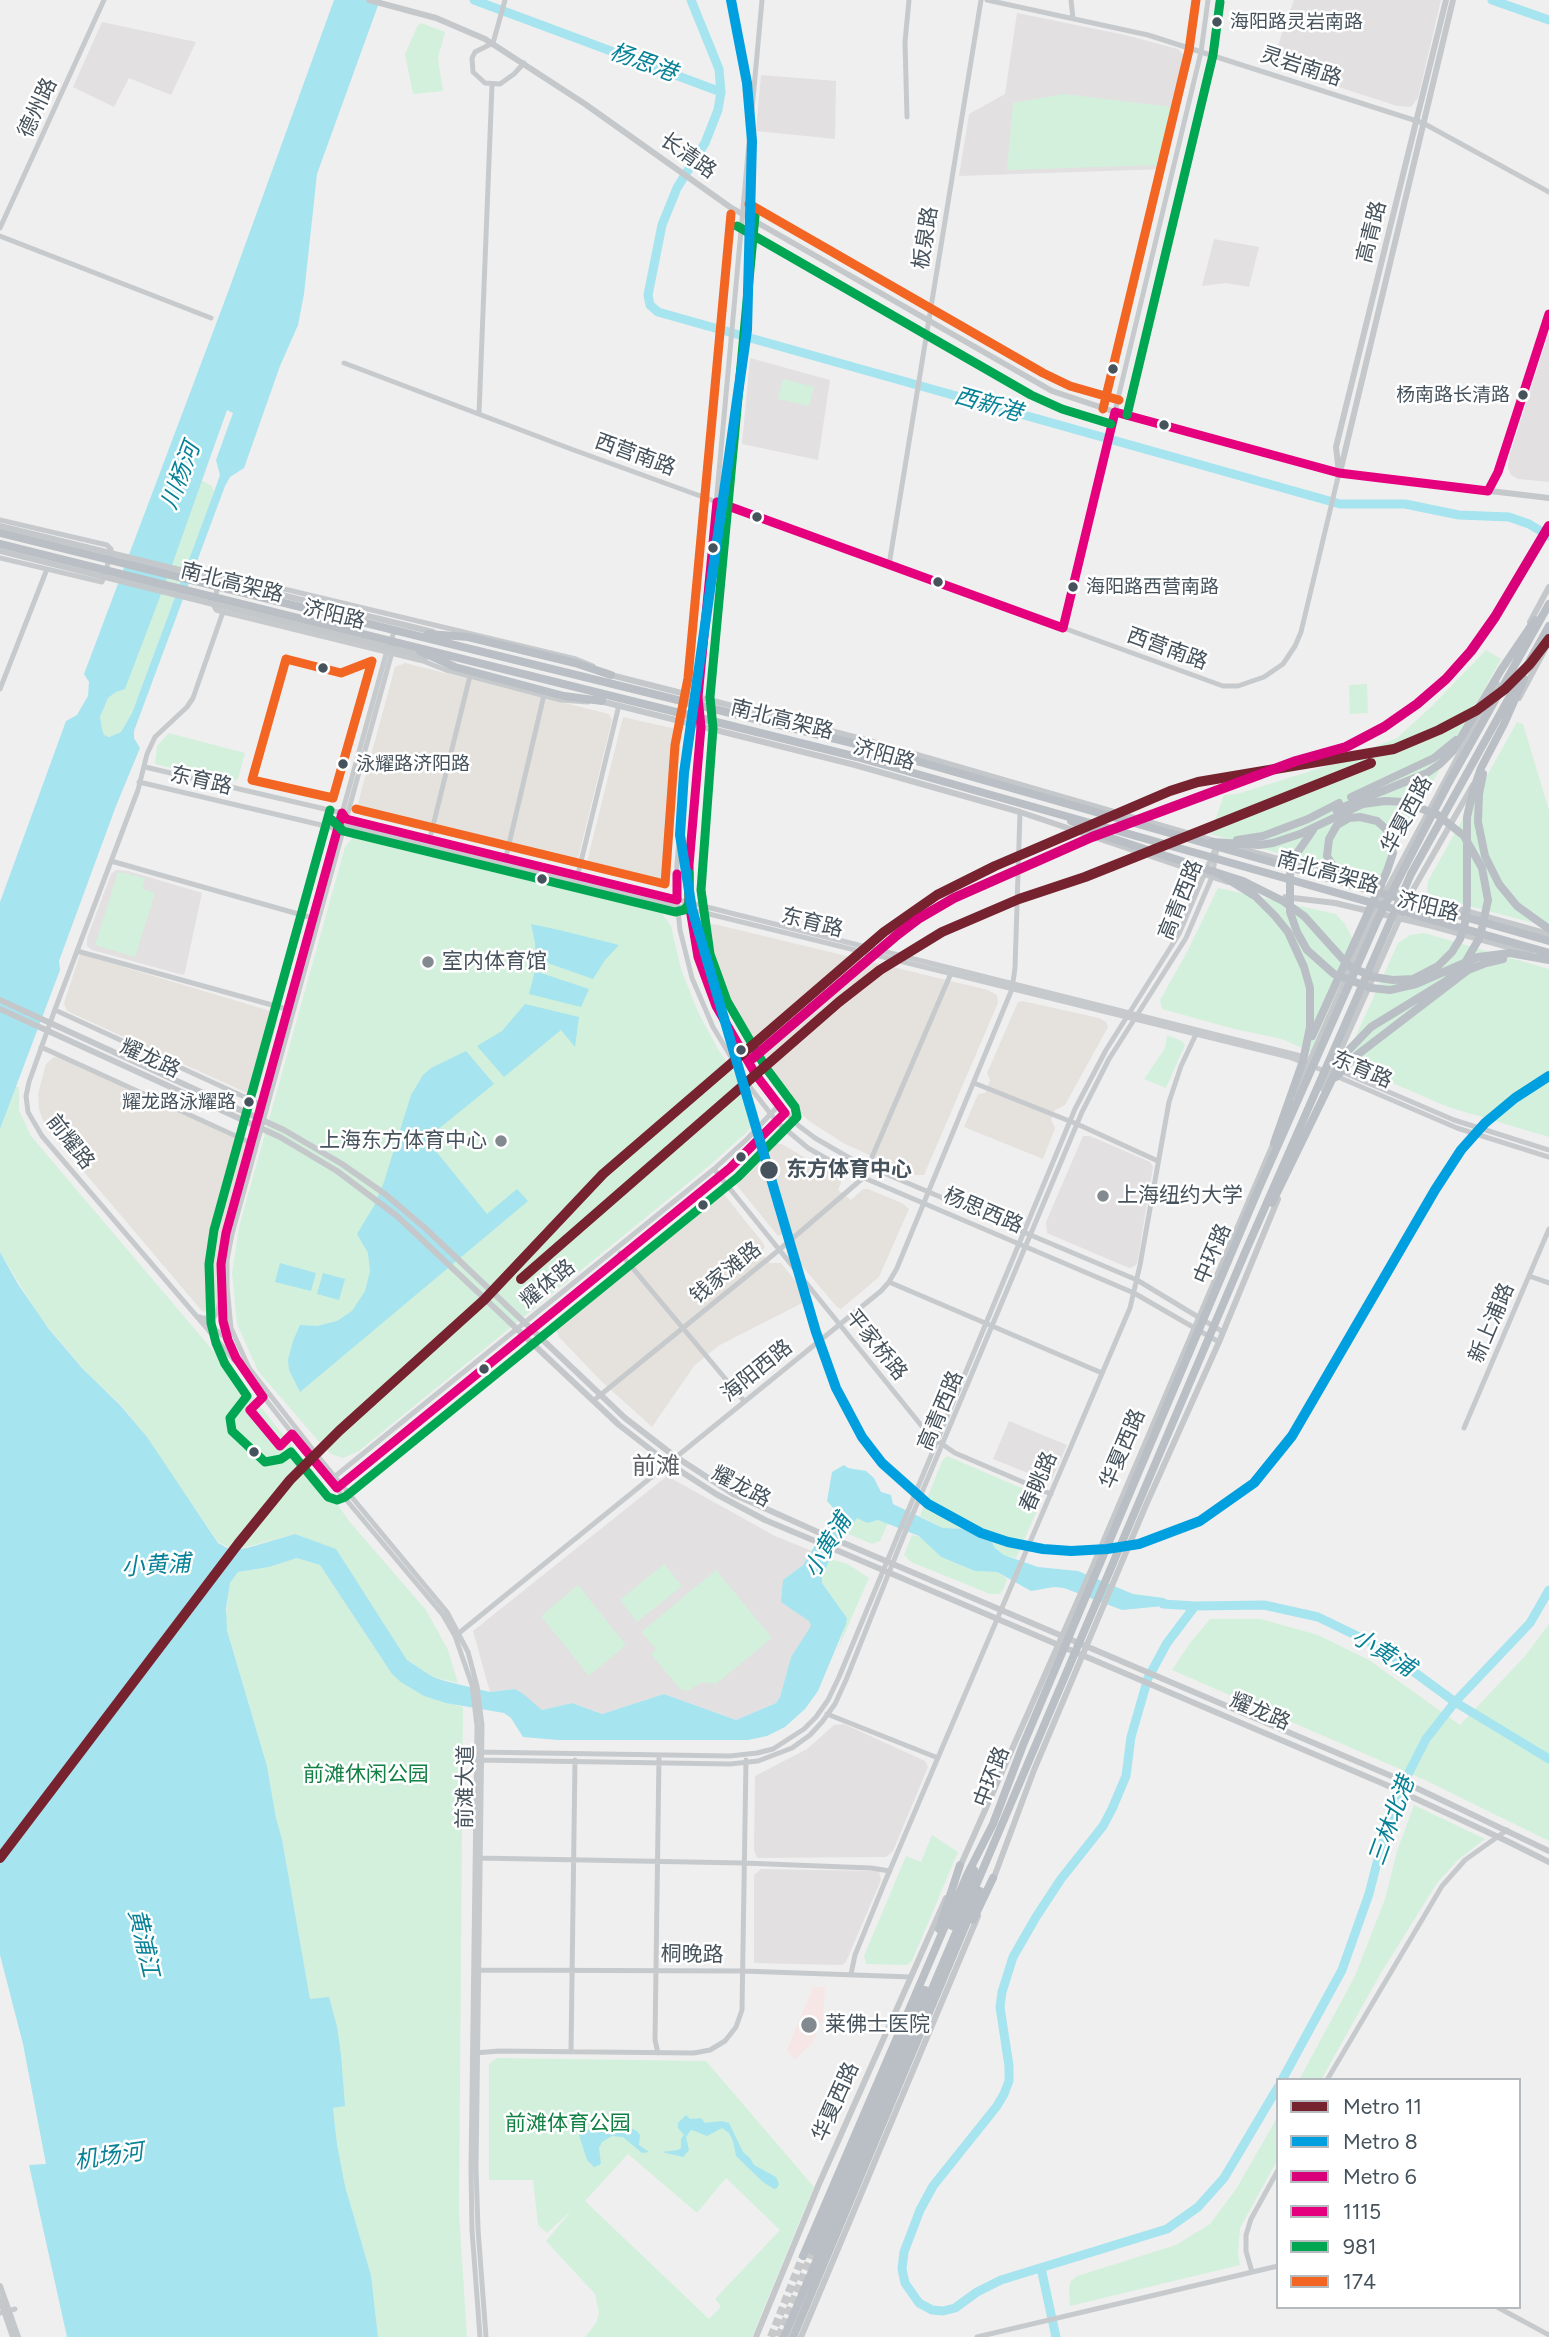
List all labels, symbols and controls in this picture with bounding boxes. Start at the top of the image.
place label: 海阳路灵岩南路 [1230,11,1363,33]
marker: 海阳路灵岩南路 [1210,15,1224,29]
water label: 杨思港 [606,38,680,88]
street label: 灵岩南路 [1257,42,1345,92]
street label: 德州路 [13,74,63,142]
street label: 长清路 [655,128,721,184]
street label: 高青路 [1352,198,1392,266]
street label: 板泉路 [909,205,943,271]
unlabelled marker [1106,362,1120,376]
water label: 西新港 [951,382,1025,428]
place label: 杨南路长清路 [1396,384,1510,406]
marker: 杨南路长清路 [1516,388,1530,402]
unlabelled marker [1157,418,1171,432]
street label: 西营南路 [591,429,679,481]
water label: 川杨河 [156,439,206,513]
unlabelled marker [750,510,764,524]
unlabelled marker [706,541,720,555]
street label: 南北高架路 [178,558,286,608]
unlabelled marker [931,575,945,589]
place label: 海阳路西营南路 [1086,576,1219,598]
marker: 海阳路西营南路 [1066,580,1080,594]
street label: 济阳路 [300,595,368,635]
street label: 西营南路 [1123,623,1211,675]
unlabelled marker [316,661,330,675]
street label: 南北高架路 [728,695,836,745]
street label: 济阳路 [850,734,918,776]
place label: 泳耀路济阳路 [356,753,470,775]
marker: 泳耀路济阳路 [336,757,350,771]
street label: 东育路 [167,762,235,800]
street label: 华夏西路 [1376,772,1438,858]
street label: 南北高架路 [1274,846,1382,900]
street label: 高青西路 [1154,856,1208,944]
unlabelled marker [535,872,549,886]
street label: 济阳路 [1394,887,1462,927]
street label: 东育路 [778,903,846,943]
place label: 室内体育馆 [442,949,547,975]
marker: 室内体育馆 [420,954,436,970]
street label: 耀龙路 [116,1034,184,1084]
unlabelled marker [734,1043,748,1057]
street label: 东育路 [1328,1046,1396,1094]
place label: 耀龙路泳耀路 [122,1091,236,1113]
marker: 耀龙路泳耀路 [242,1095,256,1109]
street label: 前耀路 [41,1109,99,1175]
place label: 上海东方体育中心 [319,1128,487,1154]
marker: 上海东方体育中心 [493,1133,509,1149]
unlabelled marker [734,1150,748,1164]
place label: 东方体育中心 [786,1157,912,1183]
marker: 东方体育中心 [758,1159,780,1181]
street label: 杨思西路 [939,1183,1027,1239]
place label: 上海纽约大学 [1117,1183,1243,1209]
marker: 上海纽约大学 [1095,1188,1111,1204]
unlabelled marker [696,1198,710,1212]
street label: 中环路 [1189,1220,1237,1288]
street label: 钱家滩路 [685,1237,767,1309]
street label: 耀体路 [516,1254,580,1314]
street label: 新上浦路 [1464,1279,1520,1367]
street label: 平家桥路 [840,1304,912,1386]
street label: 海阳西路 [716,1335,798,1407]
unlabelled marker [477,1362,491,1376]
street label: 高青西路 [913,1367,969,1455]
street label: 华夏西路 [1095,1405,1151,1493]
unlabelled marker [247,1445,261,1459]
street label: 春眺路 [1015,1448,1063,1516]
district label: 前滩 [632,1453,680,1481]
street label: 耀龙路 [707,1461,775,1513]
water label: 小黄浦 [798,1509,858,1583]
water label: 小黄浦 [121,1550,191,1582]
water label: 小黄浦 [1346,1623,1420,1683]
street label: 耀龙路 [1226,1688,1294,1736]
street label: 中环路 [969,1743,1015,1811]
street label: 前滩大道 [453,1745,479,1829]
park label: 前滩休闲公园 [303,1762,429,1788]
water label: 三林北港 [1363,1773,1421,1869]
water label: 黄浦江 [122,1906,164,1980]
street label: 桐晚路 [660,1942,724,1968]
place label: 莱佛士医院 [825,2012,930,2038]
marker: 莱佛士医院 [799,2015,819,2035]
street label: 华夏西路 [807,2059,865,2145]
legend [1276,2078,1521,2309]
text: Metro 11 [1343,2094,1422,2119]
park label: 前滩体育公园 [505,2111,631,2137]
text: Metro 8 [1343,2129,1418,2154]
water label: 机场河 [73,2139,145,2175]
text: Metro 6 [1343,2164,1417,2189]
text: 1115 [1343,2199,1381,2224]
text: 981 [1343,2234,1376,2259]
text: 174 [1343,2269,1376,2294]

